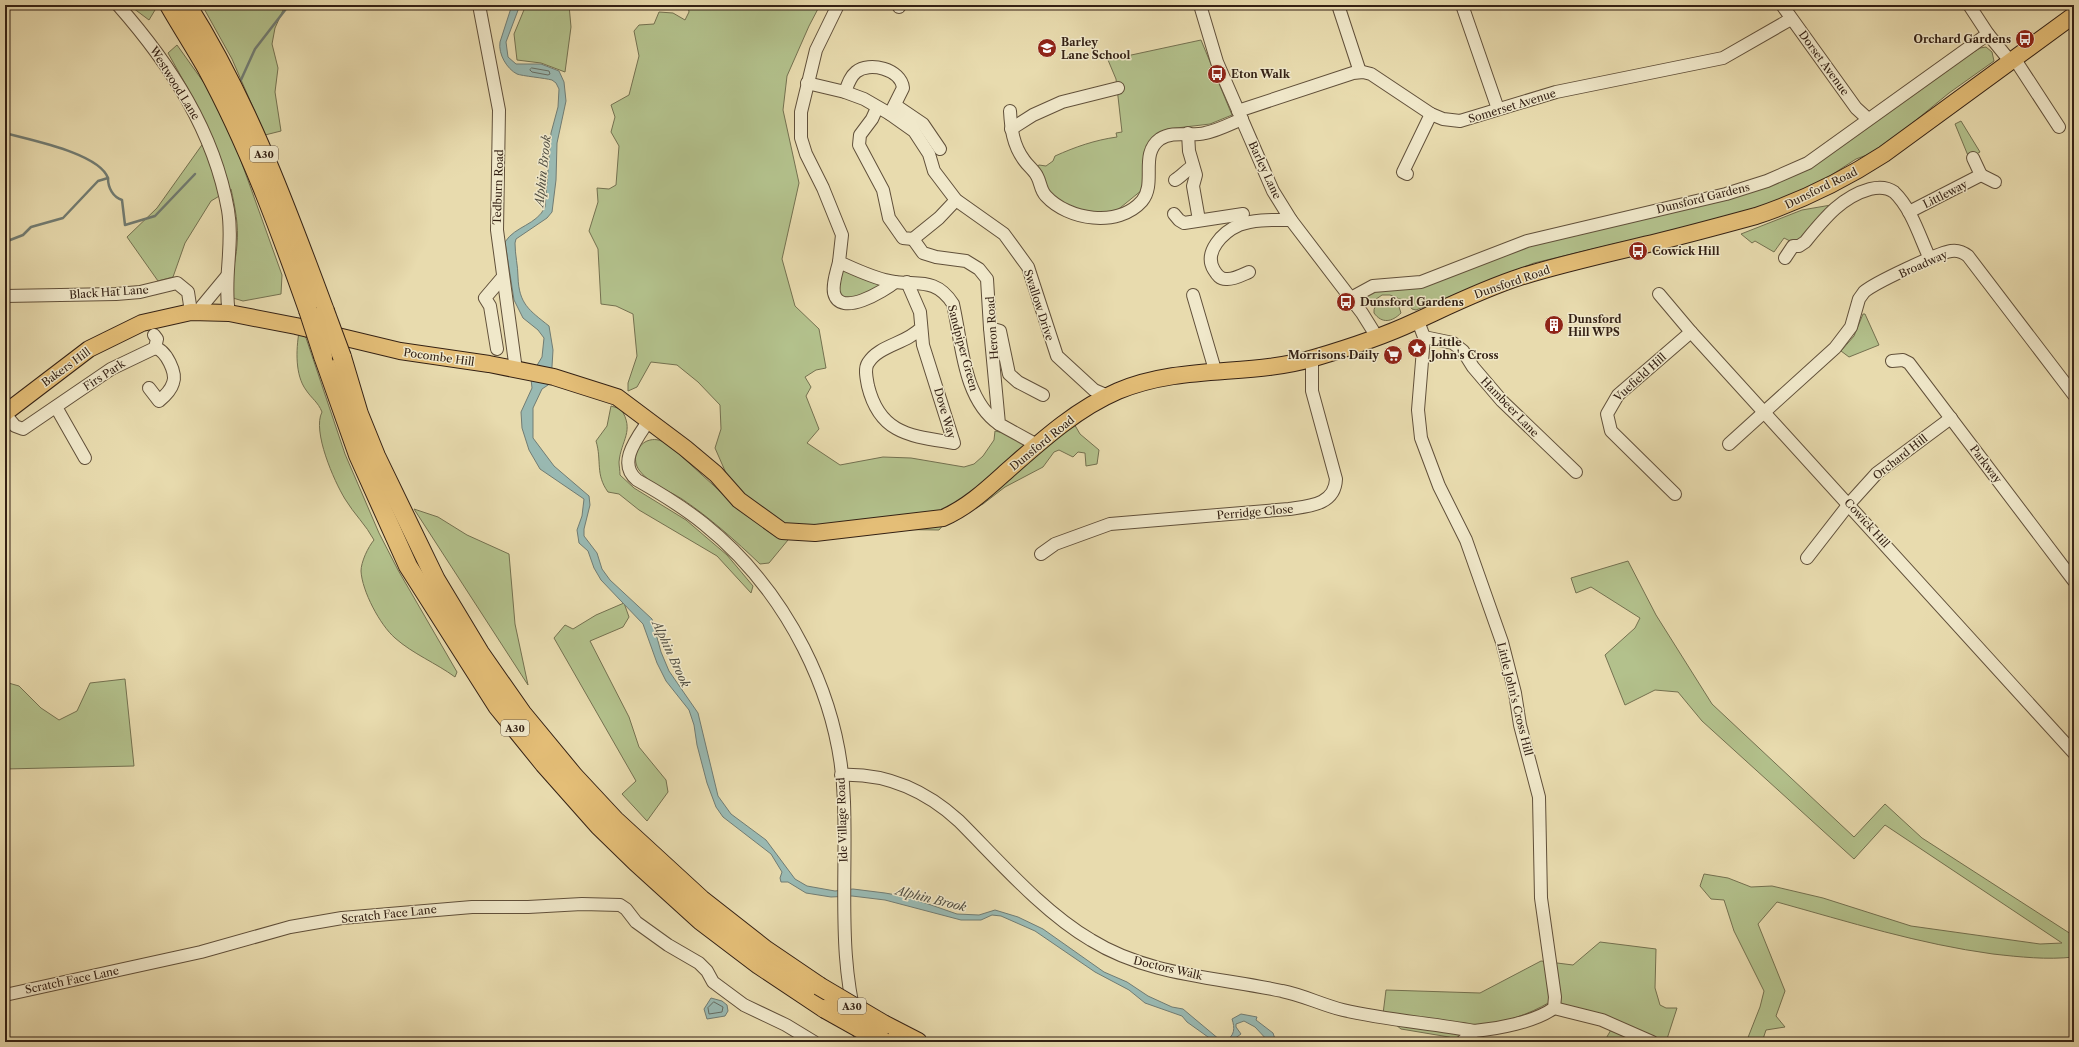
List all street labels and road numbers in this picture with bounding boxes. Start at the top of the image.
street label: Dorset Avenue [1796,28,1852,98]
street label: Westwood Lane [146,43,203,122]
street label: Somerset Avenue [1467,86,1557,126]
street label: Barley Lane [1246,139,1284,201]
road number: A30 [250,146,278,162]
street label: Tedburn Road [490,149,506,225]
street label: Dunsford Road [1782,164,1860,212]
street label: Littleway [1920,176,1970,211]
street label: Dunsford Gardens [1655,180,1751,216]
street label: Broadway [1897,247,1950,281]
street label: Dunsford Road [1472,262,1552,302]
street label: Swallow Drive [1021,267,1057,343]
street label: Black Hat Lane [69,282,149,302]
street label: Heron Road [983,295,1001,360]
street label: Sandpiper Green [945,303,981,393]
street label: Bakers Hill [39,344,94,389]
street label: Pocombe Hill [403,345,476,369]
street label: Vuefield Hill [1610,349,1670,405]
street label: Firs Park [81,356,128,394]
street label: Hambeer Lane [1478,374,1542,440]
street label: Dove Way [931,386,959,441]
street label: Dunsford Road [1007,412,1077,473]
street label: Orchard Hill [1870,431,1931,483]
street label: Parkway [1967,442,2005,487]
street label: Cowick Hill [1841,495,1893,551]
street label: Perridge Close [1216,502,1294,522]
street label: Little John's Cross Hill [1494,641,1536,758]
road number: A30 [501,720,529,736]
street label: Ide Village Road [834,777,850,863]
street label: Scratch Face Lane [341,902,437,926]
street label: Doctors Walk [1132,953,1205,983]
street label: Scratch Face Lane [24,963,120,997]
road number: A30 [838,998,866,1014]

